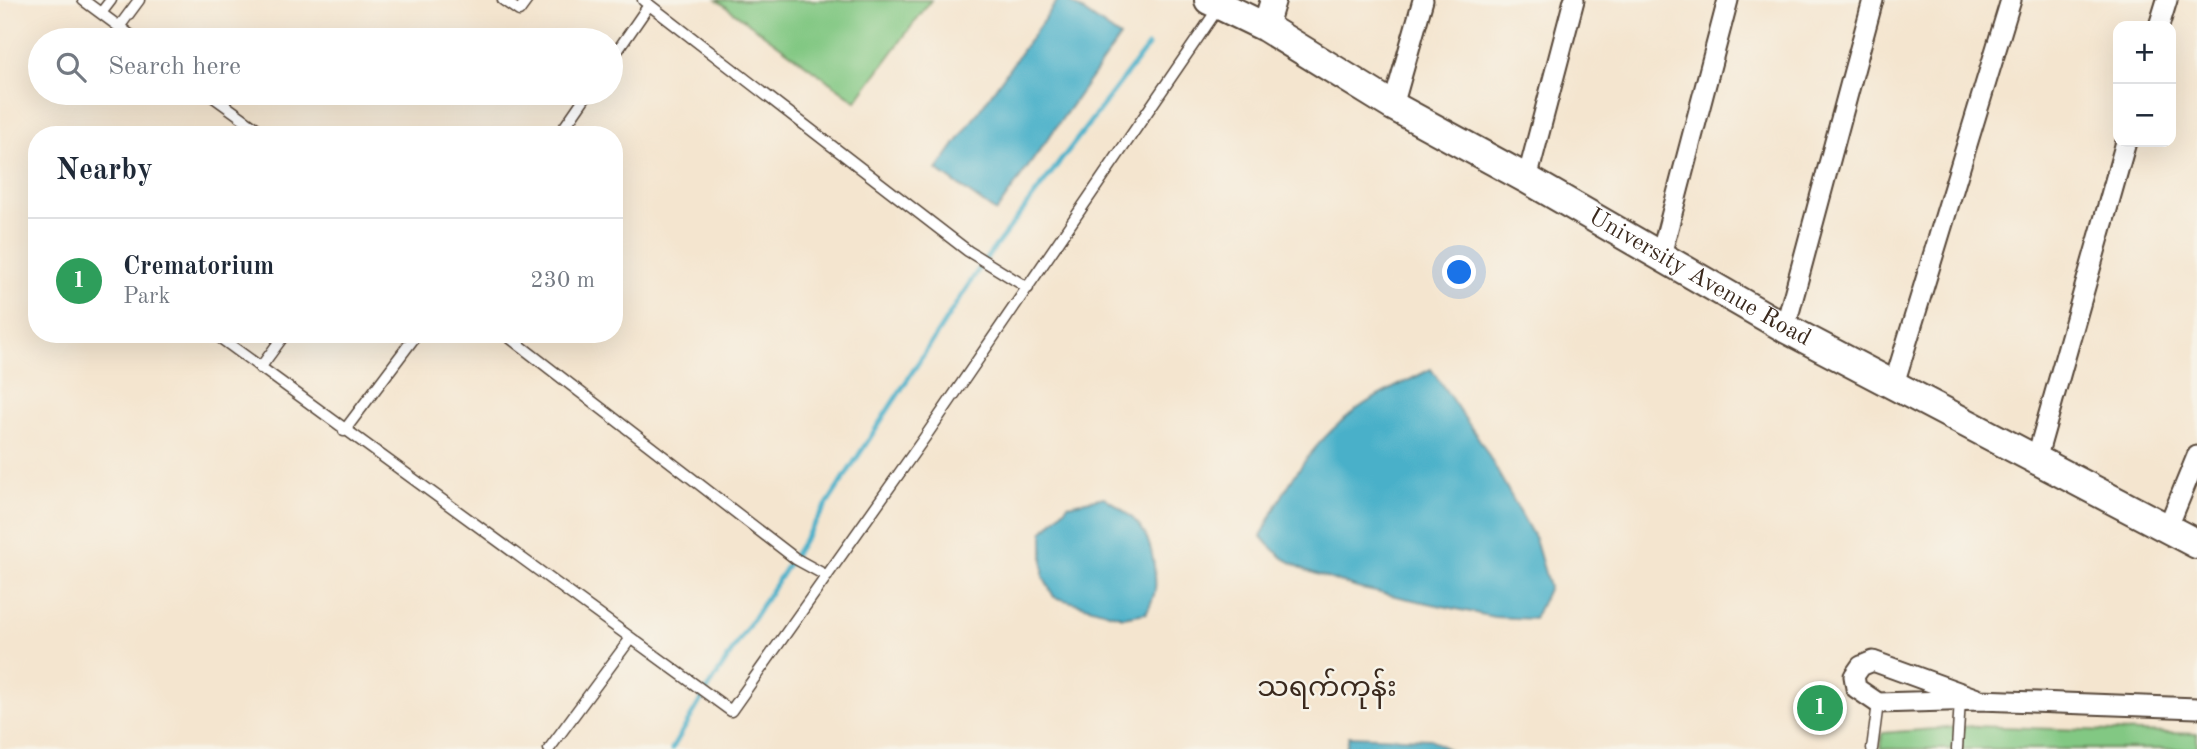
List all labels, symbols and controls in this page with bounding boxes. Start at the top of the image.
map controls [2113,21,2176,147]
button: + [2113,21,2176,84]
search box [28,28,623,105]
icon: search [52,48,90,86]
text: Search here [108,54,241,80]
button: − [2113,84,2176,147]
text: Nearby [56,156,153,186]
street label: University Avenue Road [1584,205,1814,351]
text: Crematorium [123,254,274,280]
your location [1442,255,1476,289]
text: 1 [72,269,86,292]
text: 230 m [530,269,595,292]
text: Park [123,285,170,308]
district label: သရက်ကုန်း [1257,668,1397,709]
pin: 1 [1797,682,1843,734]

